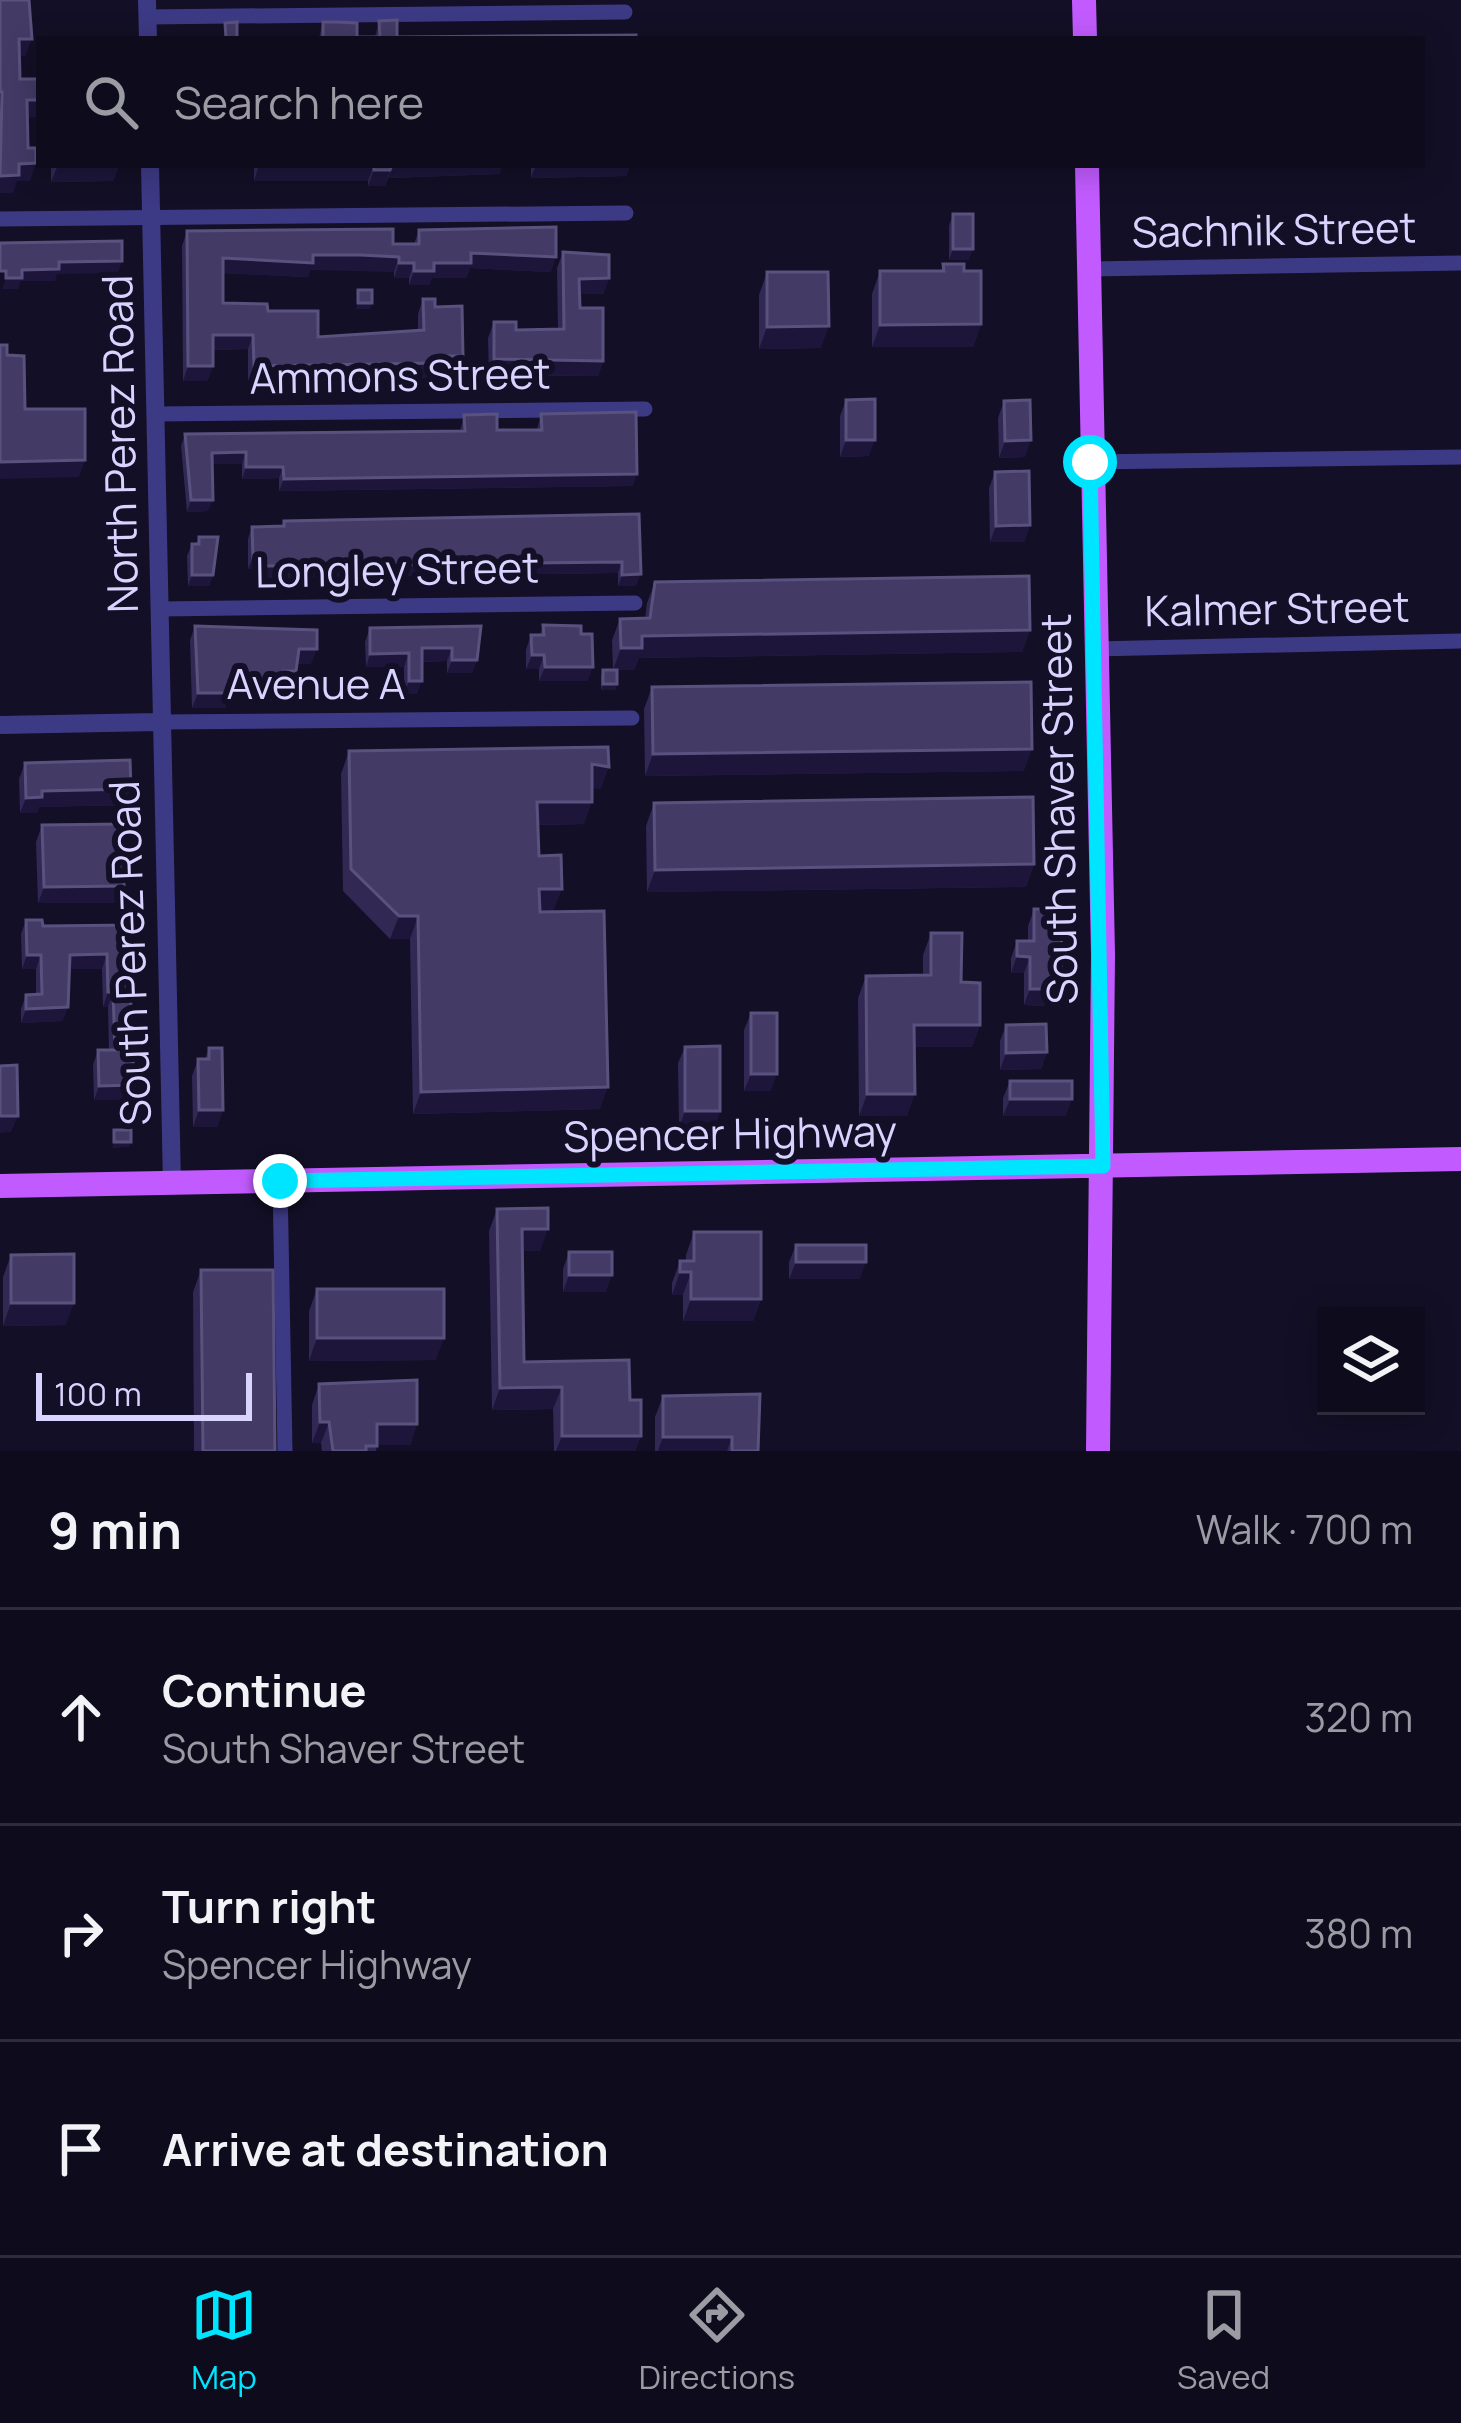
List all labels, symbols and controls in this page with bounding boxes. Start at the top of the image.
search box [36,36,1425,168]
icon: search [78,69,144,135]
text: Search here [174,71,424,133]
street label: Sachnik Street [1131,198,1417,260]
street label: North Perez Road [87,274,151,614]
street label: Ammons Street [249,343,551,407]
route start [1063,435,1117,489]
street label: Longley Street [255,538,539,600]
street label: Kalmer Street [1144,577,1410,639]
street label: South Shaver Street [1026,613,1090,1005]
street label: Avenue A [227,654,405,712]
street label: South Perez Road [94,780,164,1126]
street label: Spencer Highway [563,1101,897,1165]
route end [253,1154,307,1208]
map controls [1317,1307,1425,1415]
button: layers [1317,1307,1425,1415]
scale bar [36,1367,252,1420]
text: 100 m [54,1371,142,1416]
text: 9 min [48,1495,182,1564]
text: Walk · 700 m [1196,1502,1413,1556]
text: Continue [162,1659,367,1721]
icon: ahead [48,1684,114,1750]
text: 320 m [1305,1690,1413,1744]
text: South Shaver Street [162,1721,525,1775]
text: Turn right [162,1875,376,1937]
icon: right [48,1900,114,1966]
text: 380 m [1304,1906,1413,1960]
text: Spencer Highway [162,1937,472,1991]
icon: arrive [48,2116,114,2182]
text: Arrive at destination [162,2118,609,2180]
tab: Map [191,2282,257,2399]
tab: Directions [639,2282,795,2399]
tab: Saved [1177,2282,1270,2399]

